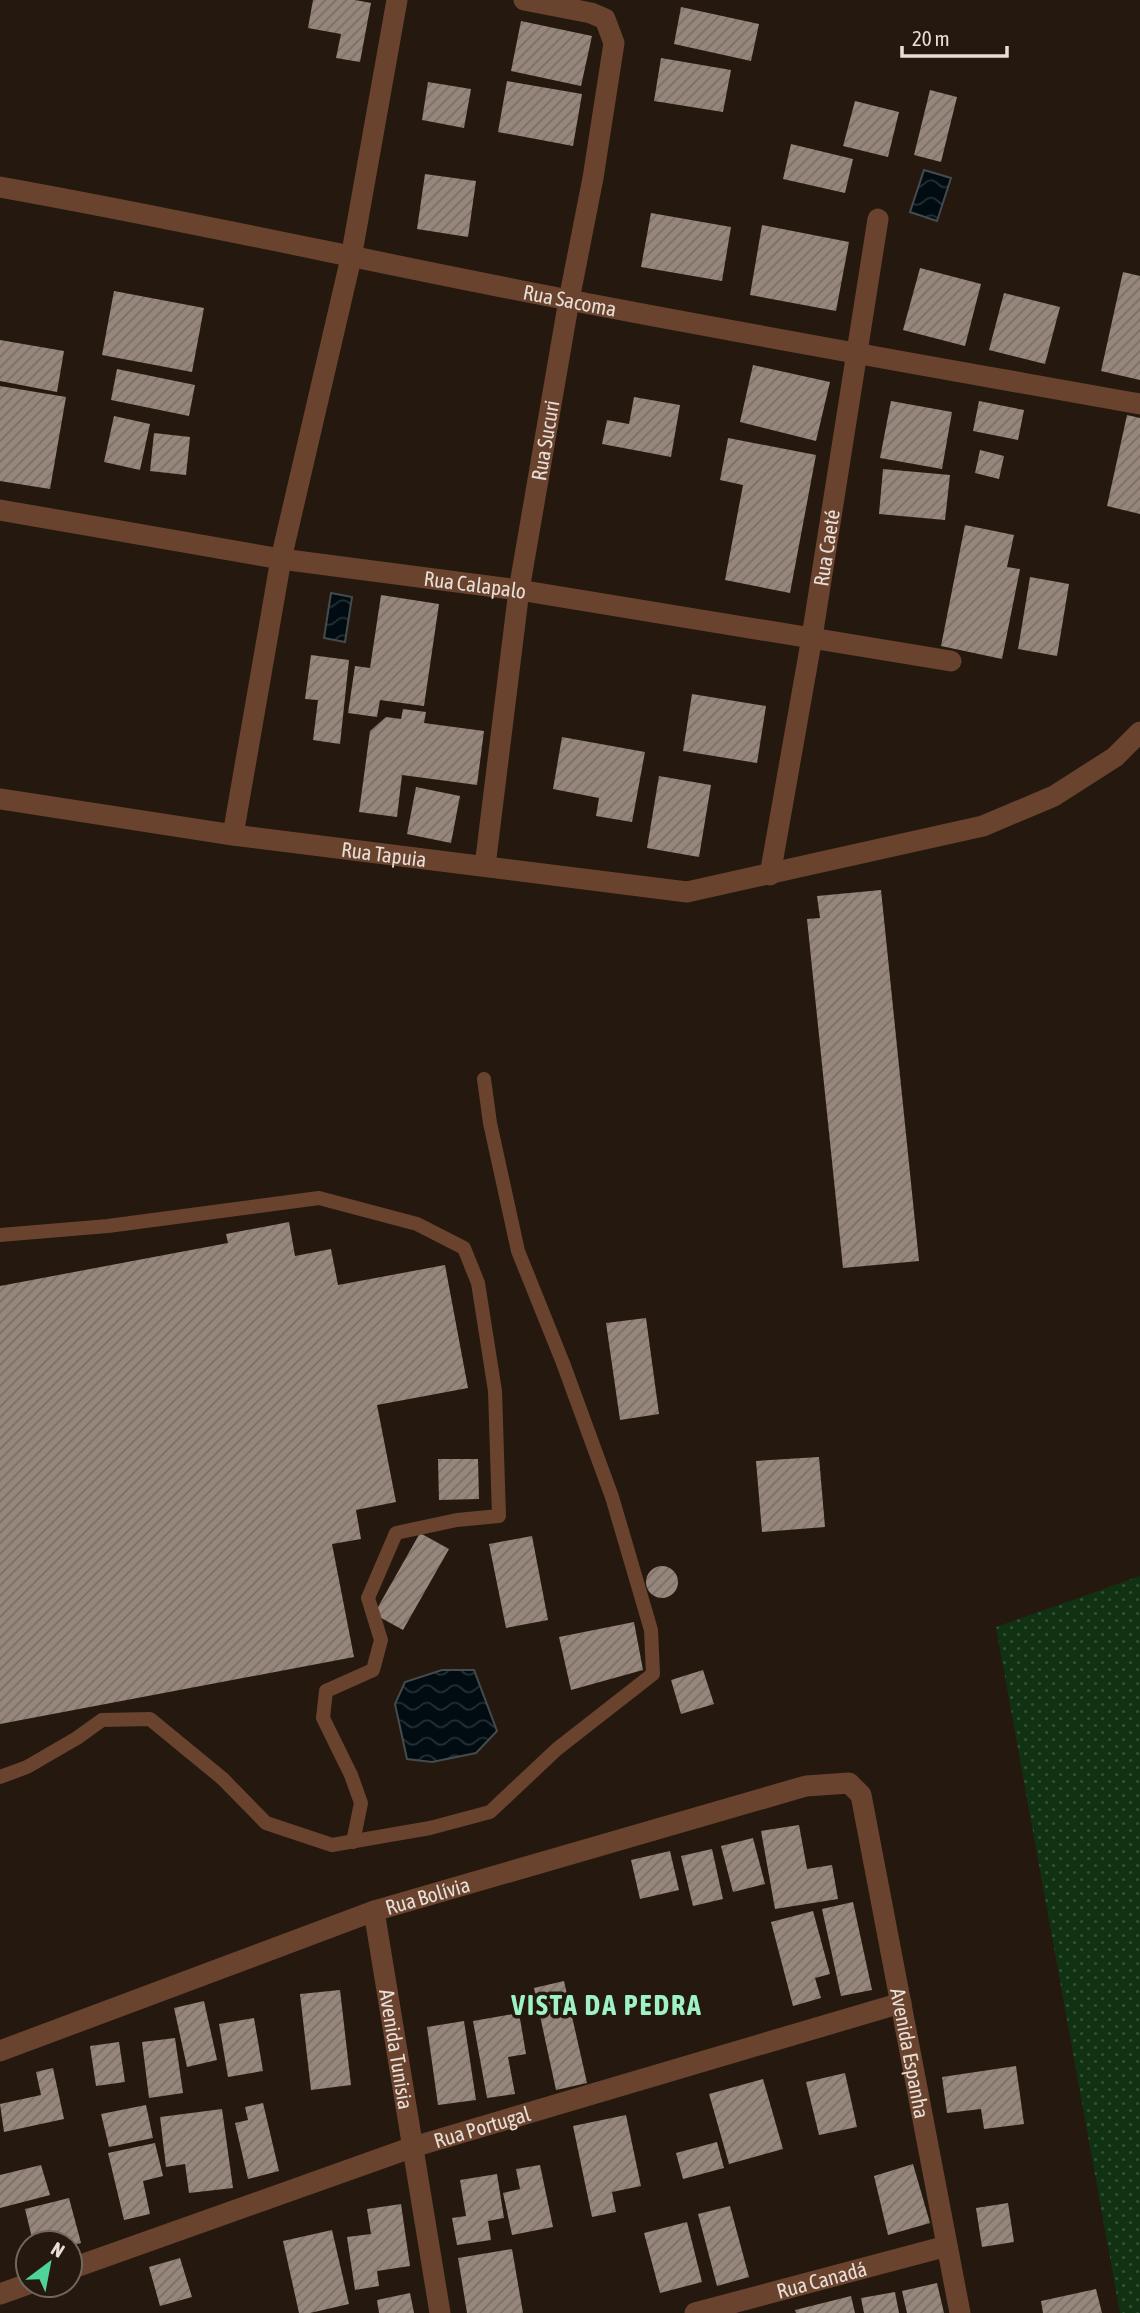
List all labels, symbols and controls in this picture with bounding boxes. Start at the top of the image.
scale bar [902,14,1007,58]
text: 20 m [912,26,950,50]
street label: Rua Sacoma [521,279,618,321]
street label: Rua Sucuri [526,398,564,482]
street label: Rua Caeté [808,508,844,588]
street label: Rua Calapalo [423,566,528,603]
street label: Rua Tapuia [340,837,428,871]
street label: Rua Bolívia [382,1872,473,1919]
street label: Avenida Espanha [886,1986,935,2120]
street label: Avenida Tunisia [375,1987,418,2111]
district label: VISTA DA PEDRA [510,1989,703,2021]
street label: Rua Portugal [431,2101,534,2152]
north arrow [14,2229,84,2299]
text: N [47,2237,69,2262]
street label: Rua Canadá [774,2256,869,2303]

